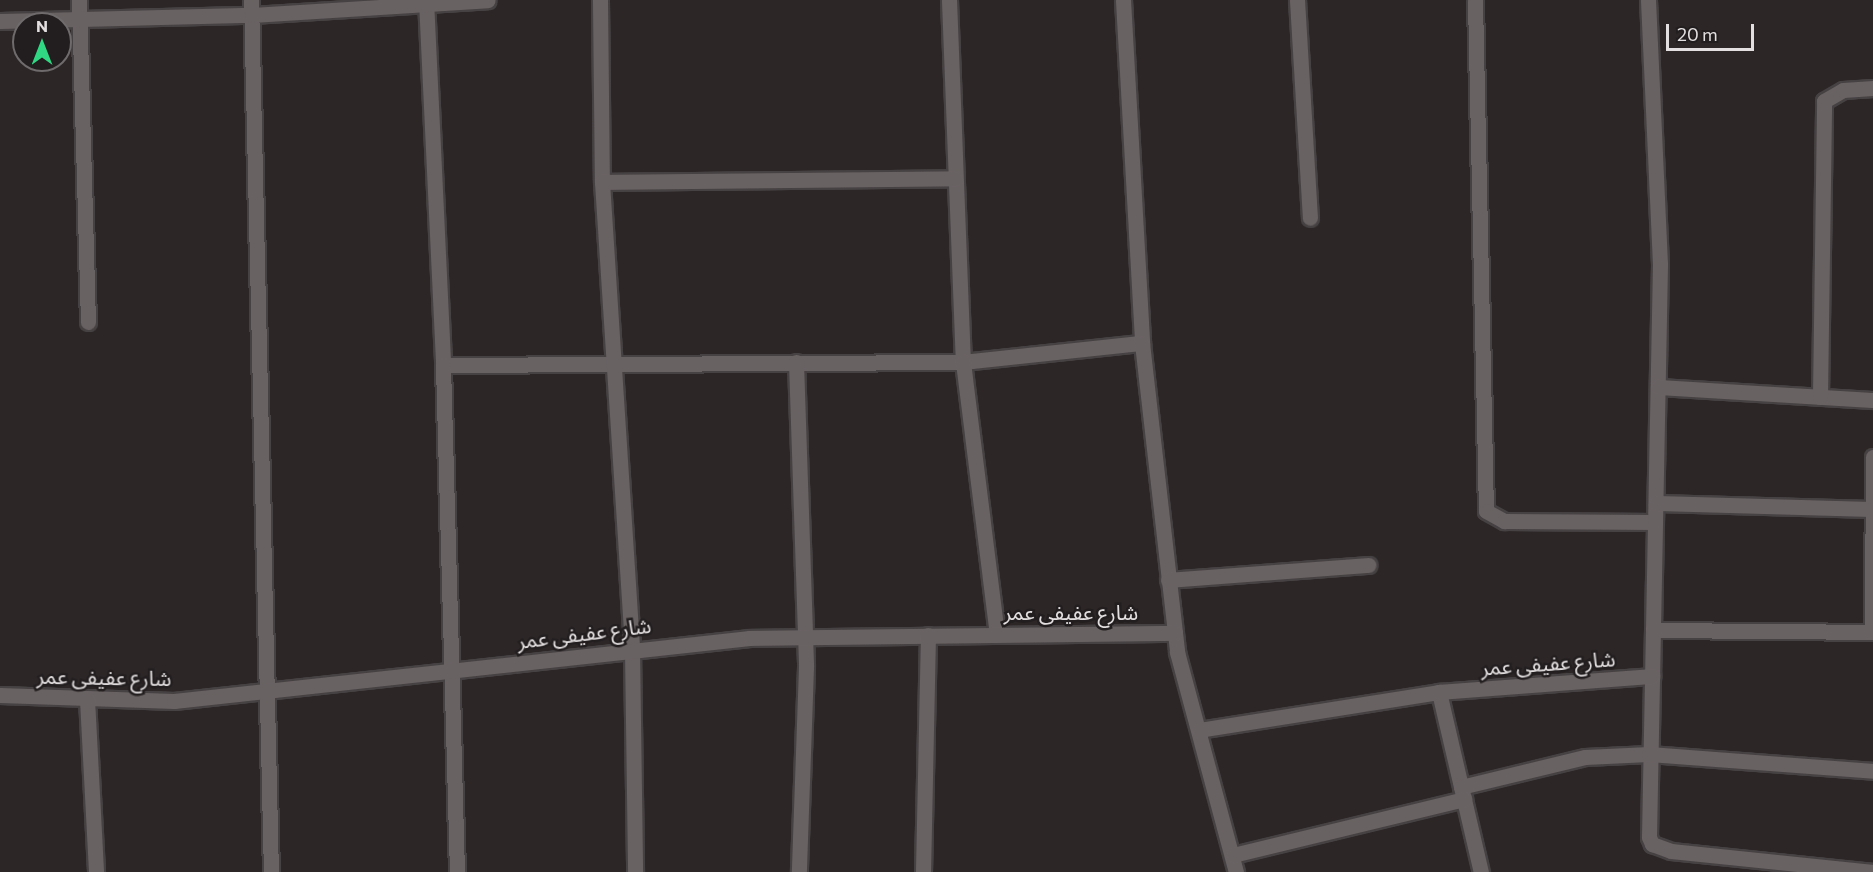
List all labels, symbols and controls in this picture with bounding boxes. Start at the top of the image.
north arrow [12,12,72,72]
scale bar [1669,12,1758,50]
text: N [36,16,48,35]
text: 20 m [1677,23,1718,45]
street label: شارع عفيفى عمر [1004,599,1138,625]
street label: شارع عفيفى عمر [516,612,652,654]
street label: شارع عفيفى عمر [1480,646,1616,680]
street label: شارع عفيفى عمر [36,663,172,691]

